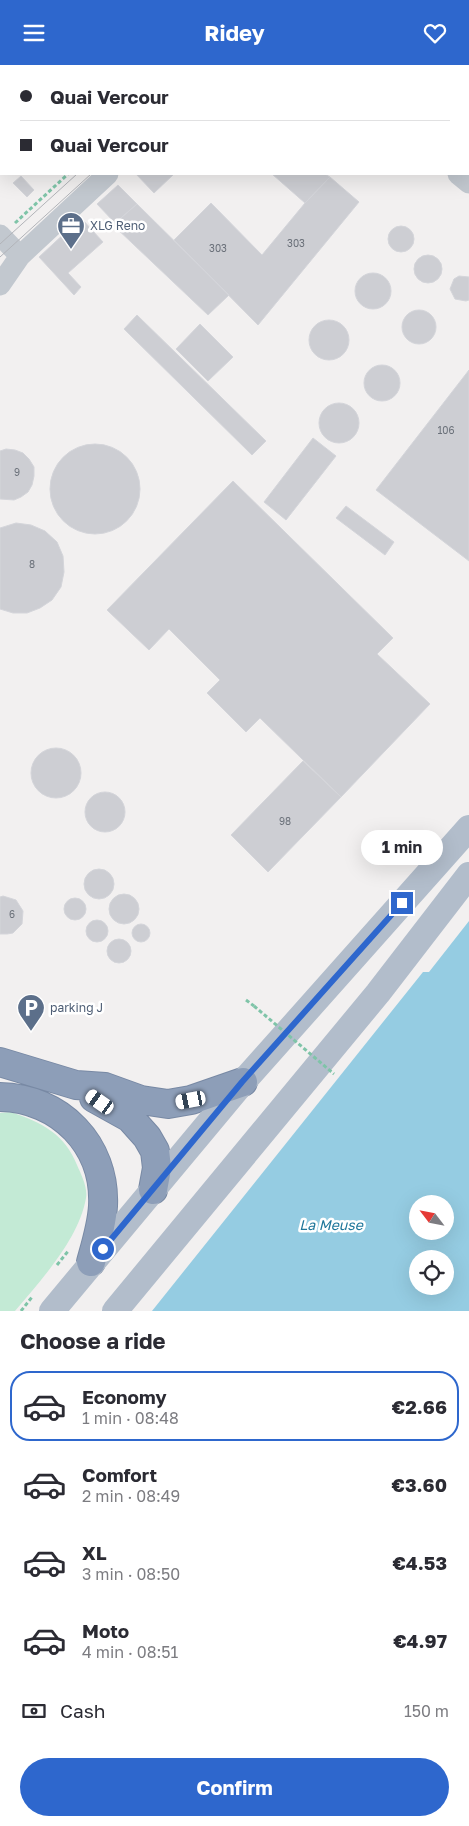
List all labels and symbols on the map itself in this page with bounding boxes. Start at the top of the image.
office icon: XLG Reno [56,211,86,250]
place label: XLG Reno [90,218,145,233]
house number: 303 [287,237,305,249]
house number: 303 [209,242,227,254]
house number: 106 [437,424,455,436]
house number: 9 [14,466,20,478]
house number: 8 [29,558,35,570]
house number: 98 [279,815,291,827]
callout: 1 min [361,831,443,865]
route end [391,892,413,914]
house number: 6 [9,908,15,920]
parking icon: parking J [16,993,46,1032]
place label: parking J [50,1000,103,1015]
car [83,1087,116,1117]
car [174,1090,207,1110]
north arrow [409,1195,454,1240]
water label: La Meuse [299,1216,364,1233]
route start [92,1238,114,1260]

